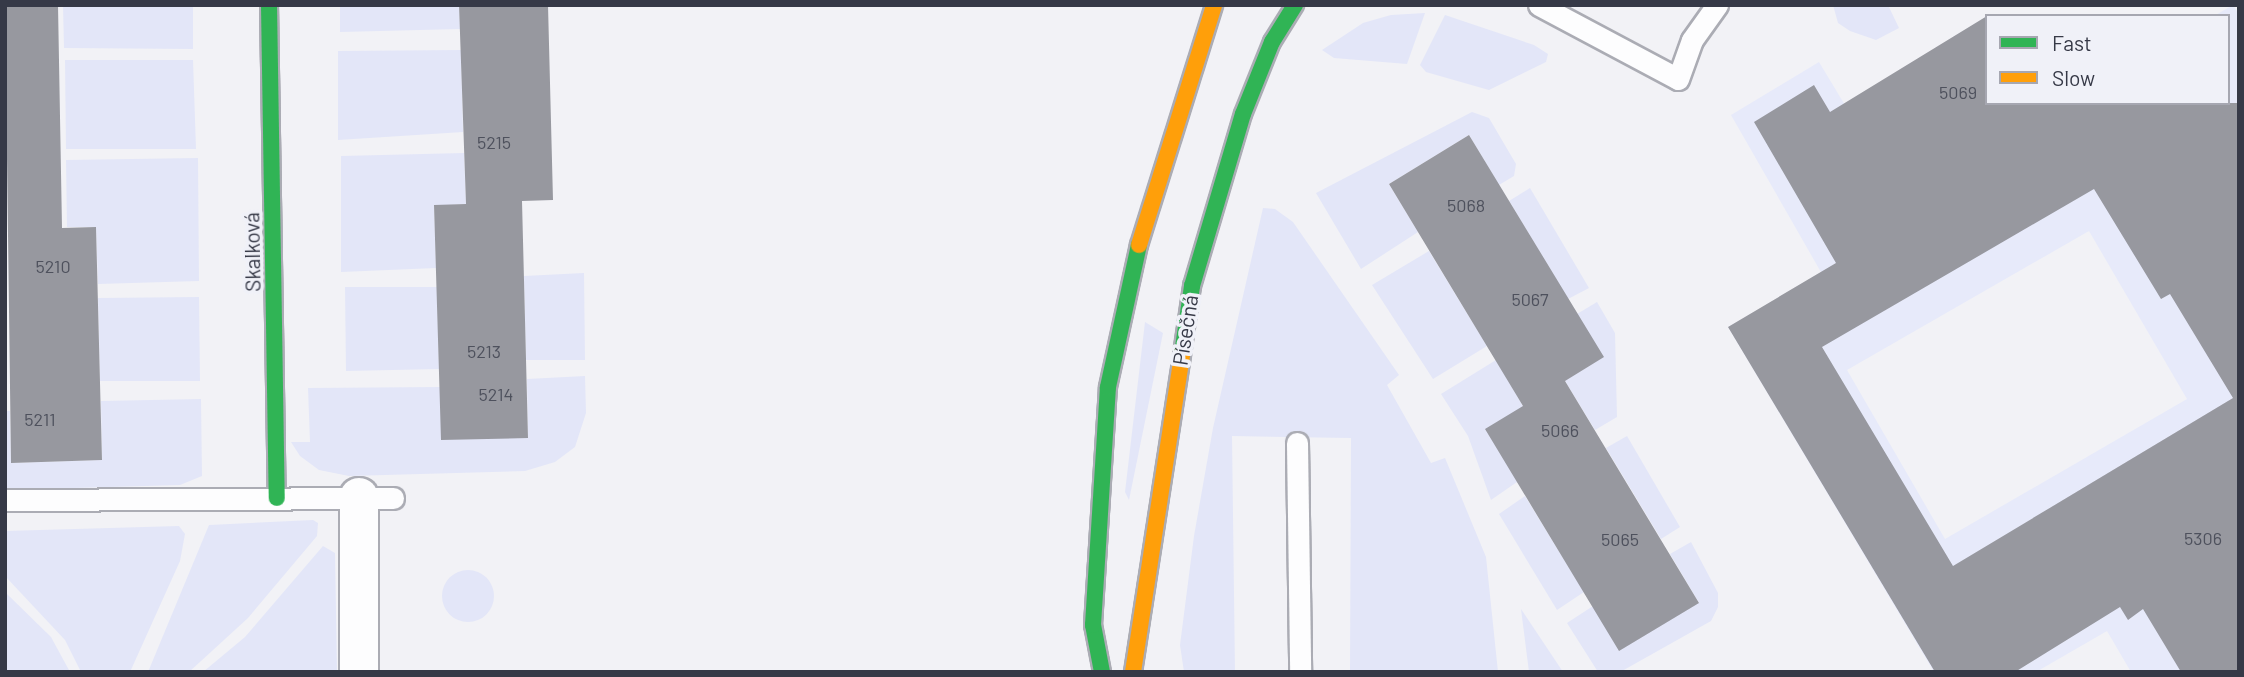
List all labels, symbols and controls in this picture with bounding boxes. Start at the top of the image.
legend [1985,14,2230,105]
text: Fast [2052,30,2092,55]
text: Slow [2052,65,2095,90]
house number: 5069 [1939,81,1977,103]
house number: 5215 [477,131,511,153]
house number: 5068 [1447,194,1485,216]
street label: Skalková [239,212,265,292]
house number: 5210 [35,255,71,277]
house number: 5067 [1511,288,1549,310]
street label: Písečná [1167,293,1203,367]
house number: 5213 [467,340,501,362]
house number: 5214 [479,383,513,405]
house number: 5211 [24,408,56,430]
house number: 5066 [1541,419,1579,441]
house number: 5306 [2184,527,2222,549]
house number: 5065 [1601,528,1639,550]

